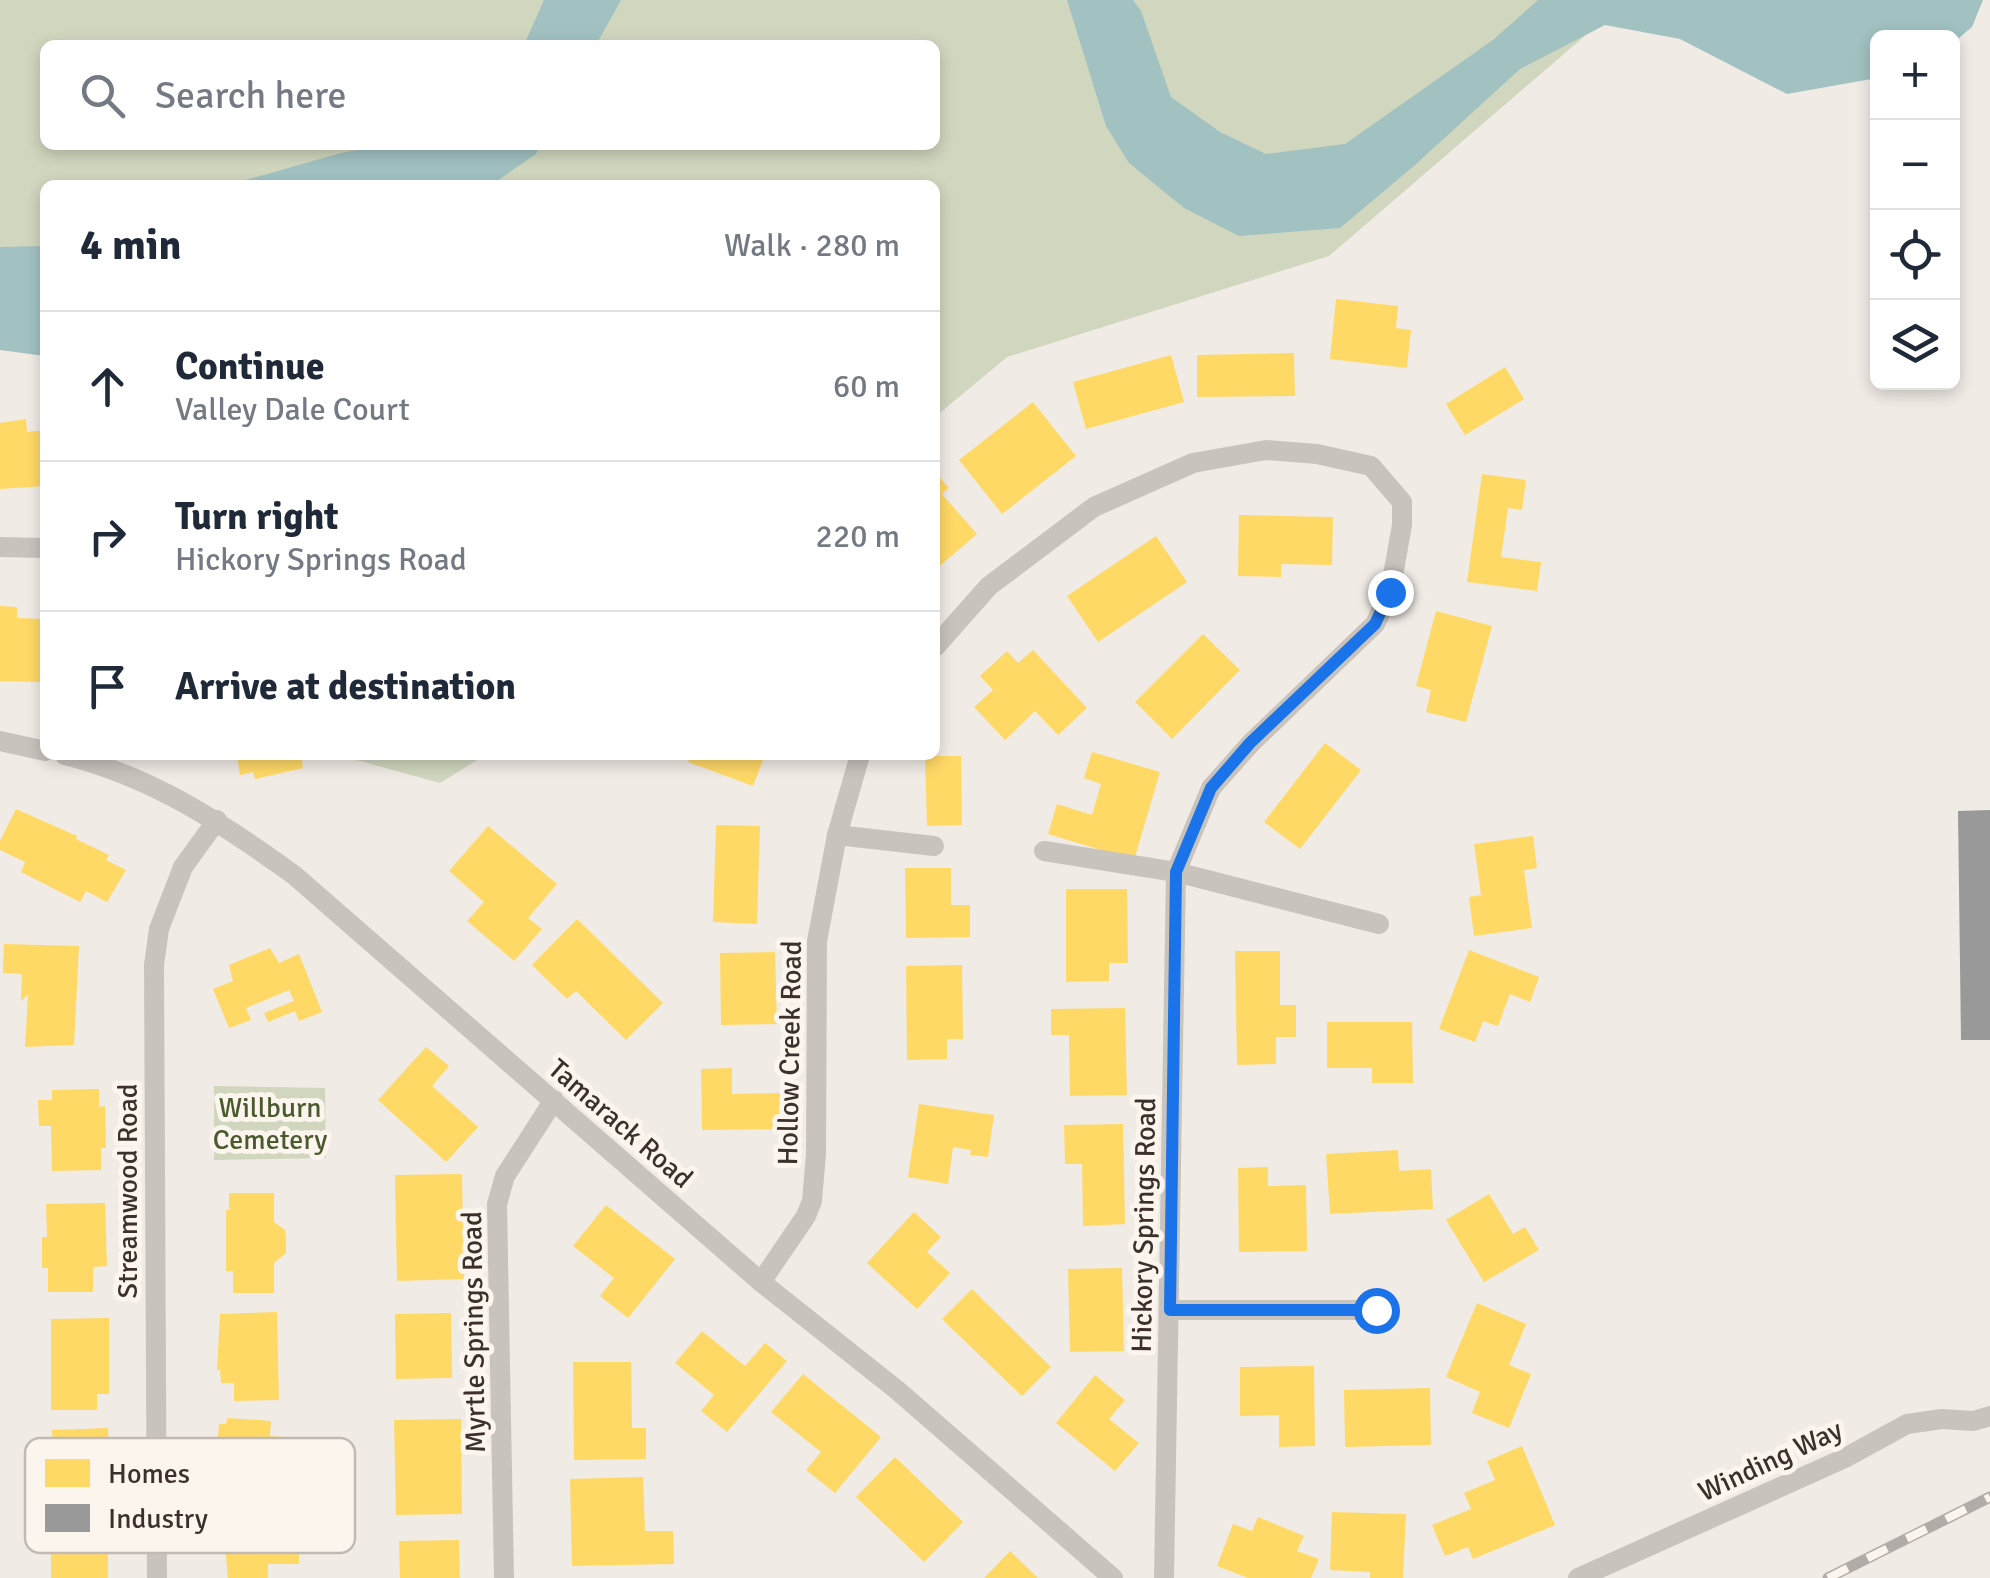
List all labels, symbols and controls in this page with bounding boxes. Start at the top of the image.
map controls [1870,30,1960,390]
button: + [1870,30,1960,120]
search box [40,40,940,150]
icon: search [75,68,130,123]
text: Search here [155,72,347,119]
button: − [1870,120,1960,210]
button: locate [1870,210,1960,300]
text: 4 min [80,220,181,271]
text: Walk · 280 m [724,226,900,265]
button: layers [1870,300,1960,390]
text: Continue [175,343,325,390]
icon: ahead [80,359,135,414]
text: 60 m [833,367,900,406]
text: Valley Dale Court [175,390,410,429]
text: Turn right [175,493,339,540]
icon: right [80,509,135,564]
text: 220 m [816,517,900,556]
text: Hickory Springs Road [175,540,467,579]
route end [1368,570,1414,616]
icon: arrive [80,659,135,714]
text: Arrive at destination [175,663,516,710]
street label: Hollow Creek Road [771,940,809,1166]
street label: Tamarack Road [541,1052,699,1196]
street label: Streamwood Road [111,1083,145,1299]
park label: Willburn Cemetery [213,1091,327,1157]
street label: Hickory Springs Road [1125,1097,1163,1353]
street label: Myrtle Springs Road [455,1211,493,1453]
route start [1354,1288,1400,1334]
street label: Winding Way [1693,1413,1848,1509]
legend [25,1438,355,1553]
text: Homes [108,1457,190,1491]
text: Industry [108,1502,208,1536]

